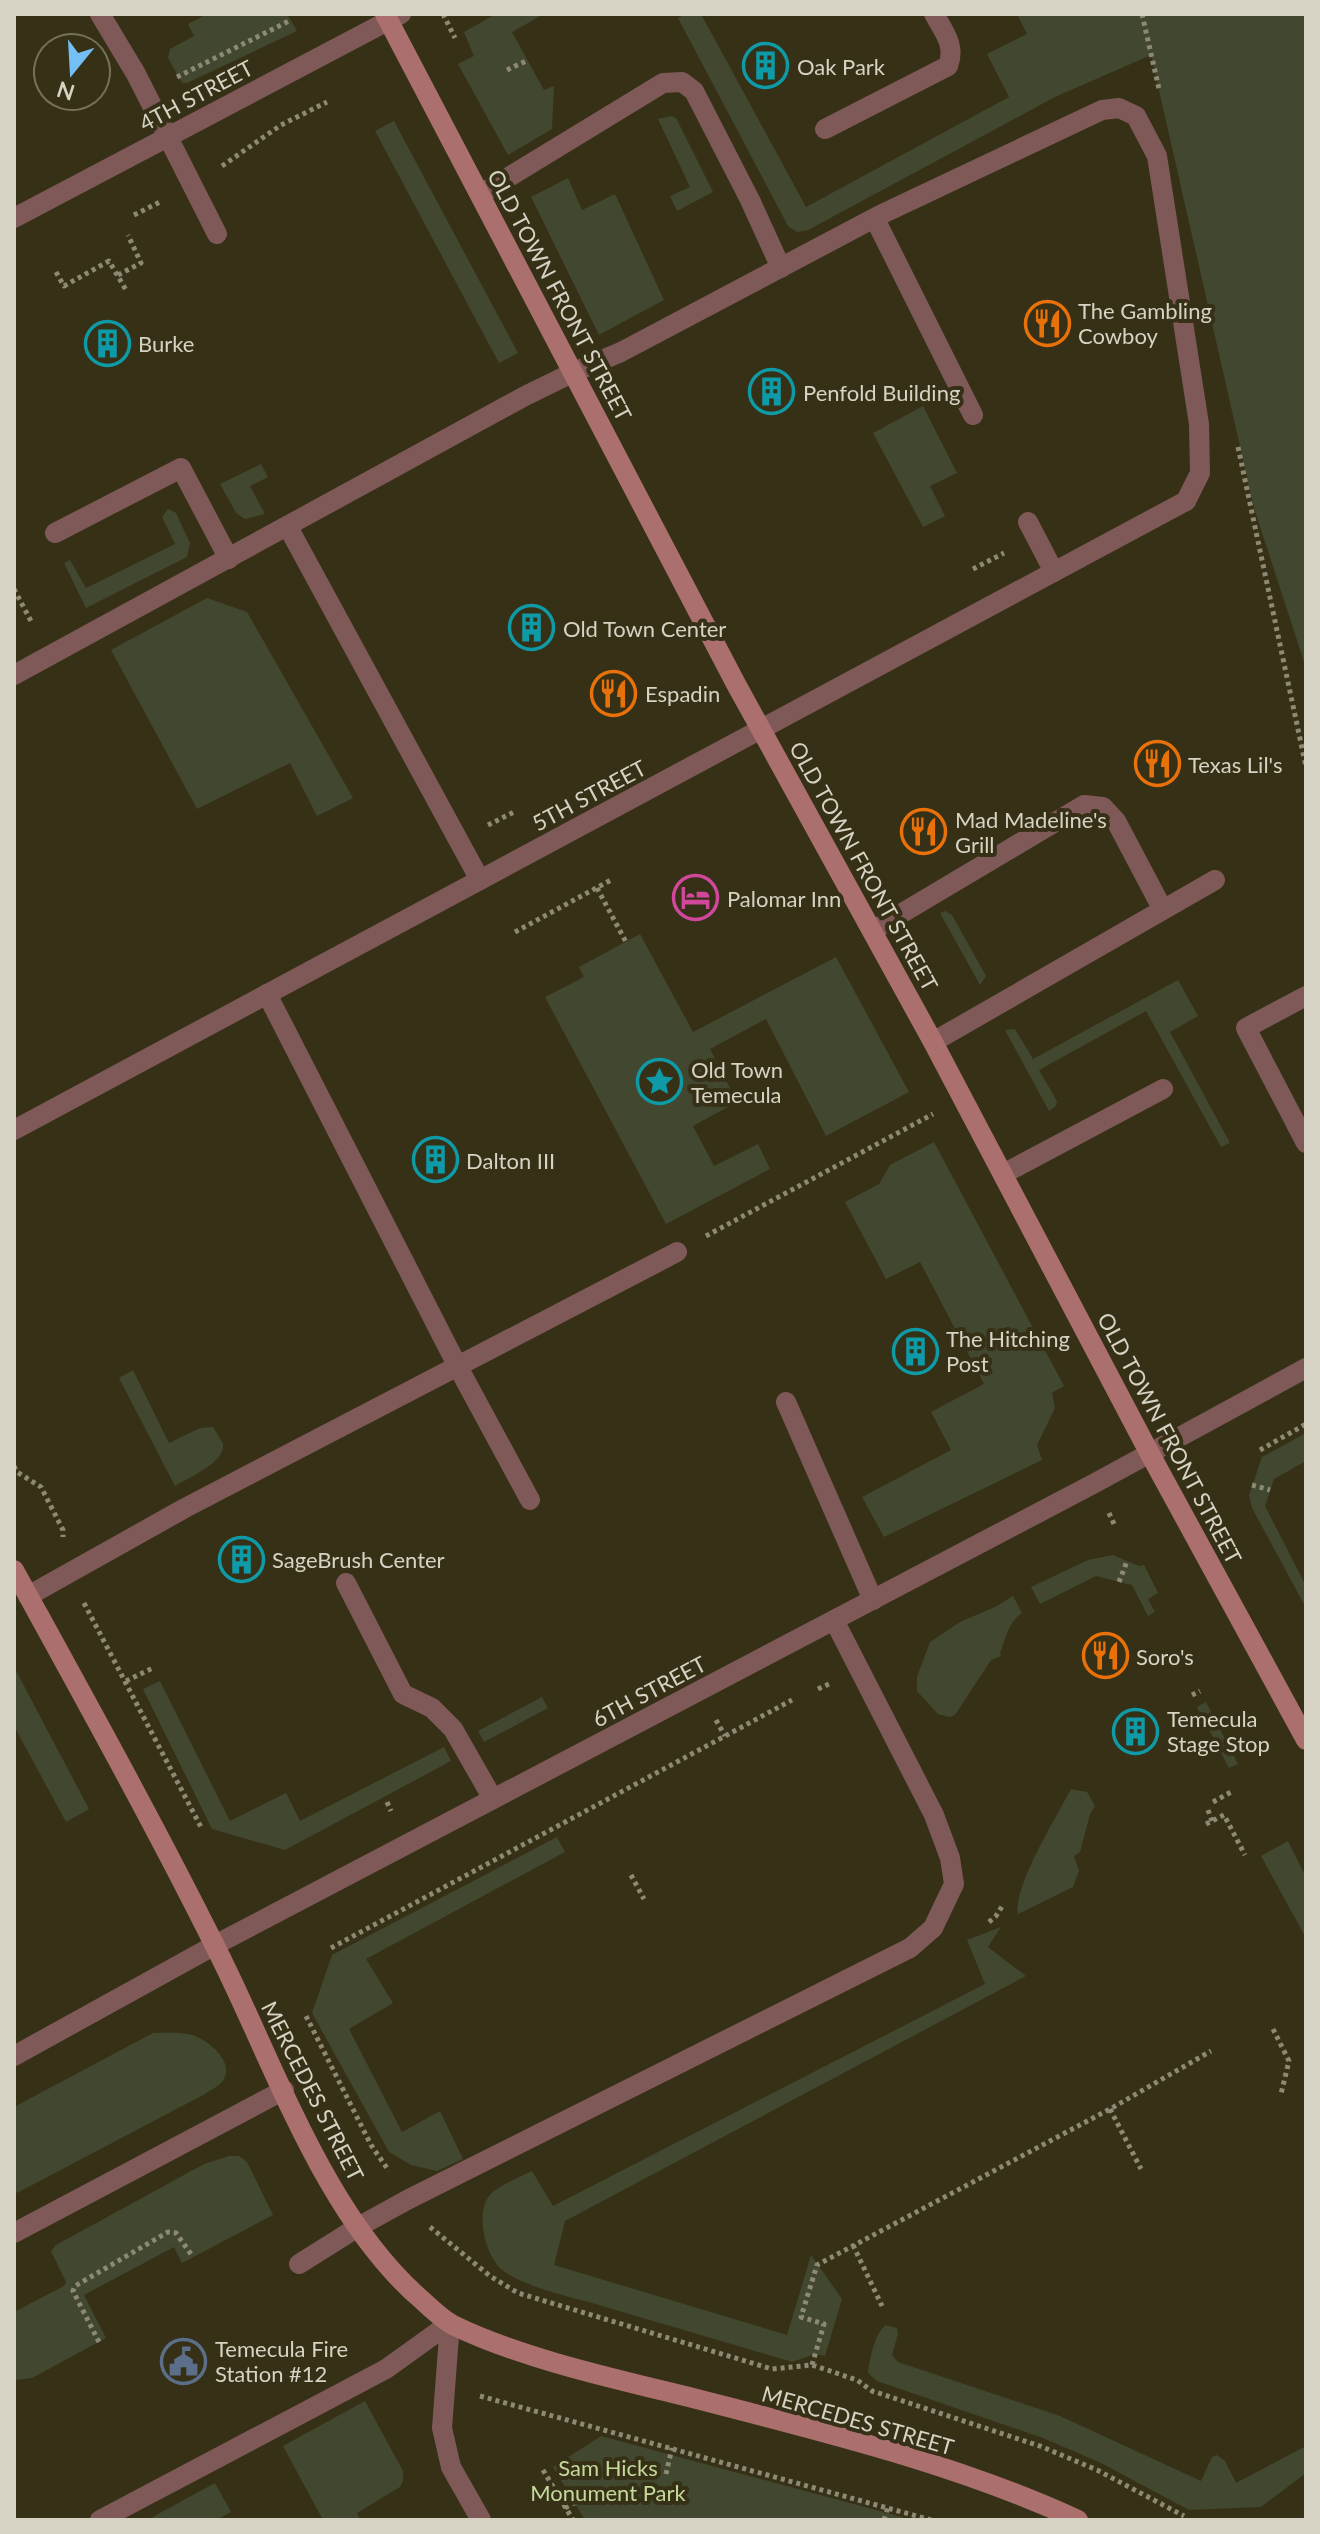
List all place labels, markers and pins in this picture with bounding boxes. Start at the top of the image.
building icon: Oak Park [742,42,790,90]
place label: Oak Park [797,53,886,80]
place label: The Gambling Cowboy [1078,297,1212,349]
restaurant icon: The Gambling Cowboy [1023,299,1071,347]
building icon: Burke [83,319,131,367]
place label: Burke [138,330,194,357]
building icon: Penfold Building [748,368,796,416]
place label: Penfold Building [803,379,960,406]
building icon: Old Town Center [508,604,556,652]
place label: Old Town Center [563,615,726,642]
restaurant icon: Espadin [590,669,638,717]
place label: Espadin [645,680,720,707]
restaurant icon: Texas Lil's [1133,740,1181,788]
place label: Texas Lil's [1188,751,1282,778]
place label: Mad Madeline's Grill [955,806,1107,858]
restaurant icon: Mad Madeline's Grill [900,808,948,856]
hotel icon: Palomar Inn [672,874,720,922]
place label: Palomar Inn [727,885,841,912]
place label: Old Town Temecula [691,1056,783,1108]
place icon: Old Town Temecula [636,1058,684,1106]
building icon: Dalton III [411,1136,459,1184]
place label: Dalton III [466,1147,555,1174]
place label: The Hitching Post [946,1325,1070,1377]
building icon: The Hitching Post [891,1327,939,1375]
building icon: SageBrush Center [217,1535,265,1583]
place label: SageBrush Center [272,1546,445,1573]
restaurant icon: Soro's [1081,1632,1129,1680]
place label: Soro's [1136,1643,1194,1670]
place label: Temecula Stage Stop [1167,1705,1270,1757]
building icon: Temecula Stage Stop [1112,1707,1160,1755]
place label: Temecula Fire Station #12 [215,2335,348,2387]
public building icon: Temecula Fire Station #12 [160,2337,208,2385]

